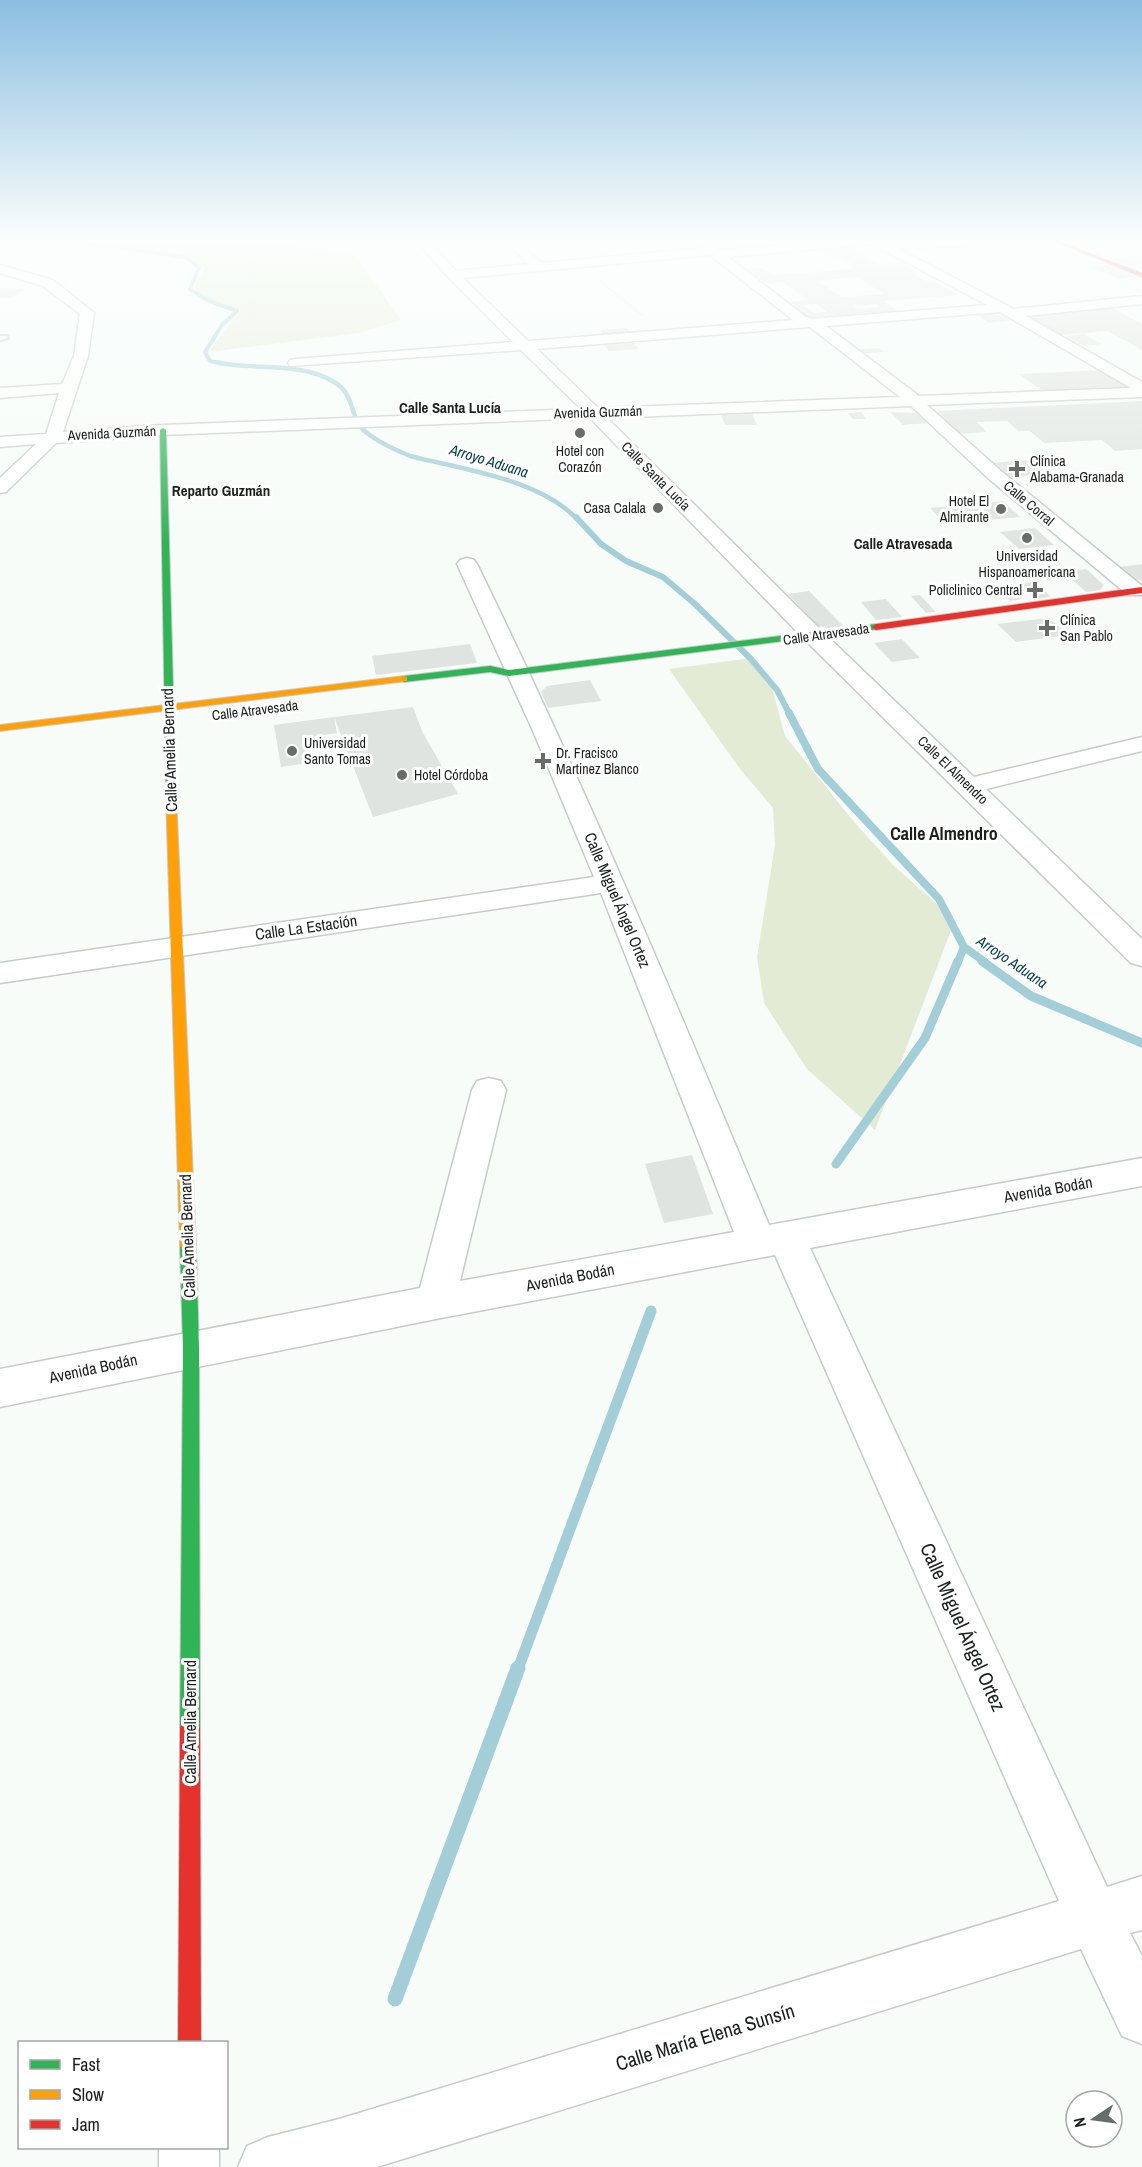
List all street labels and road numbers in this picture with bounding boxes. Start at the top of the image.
street label: Avenida Guzmán [552,401,643,423]
street label: Avenida Guzmán [66,422,157,444]
street label: Calle Santa Lucía [618,438,695,515]
street label: Calle Corral [1000,477,1058,529]
street label: Calle Atravesada [782,619,871,649]
street label: Calle Amelia Bernard [156,688,182,812]
street label: Calle Atravesada [211,696,300,724]
street label: Calle El Almendro [914,732,992,808]
street label: Calle Miguel Ángel Ortez [580,829,657,971]
street label: Calle La Estación [254,909,358,945]
street label: Avenida Bodán [1001,1170,1094,1208]
street label: Calle Amelia Bernard [174,1174,200,1298]
street label: Avenida Bodán [523,1258,616,1297]
street label: Avenida Bodán [46,1348,139,1388]
street label: Calle Miguel Ángel Ortez [914,1538,1013,1715]
street label: Calle Amelia Bernard [179,1660,201,1784]
street label: Calle María Elena Sunsín [612,1996,798,2077]

